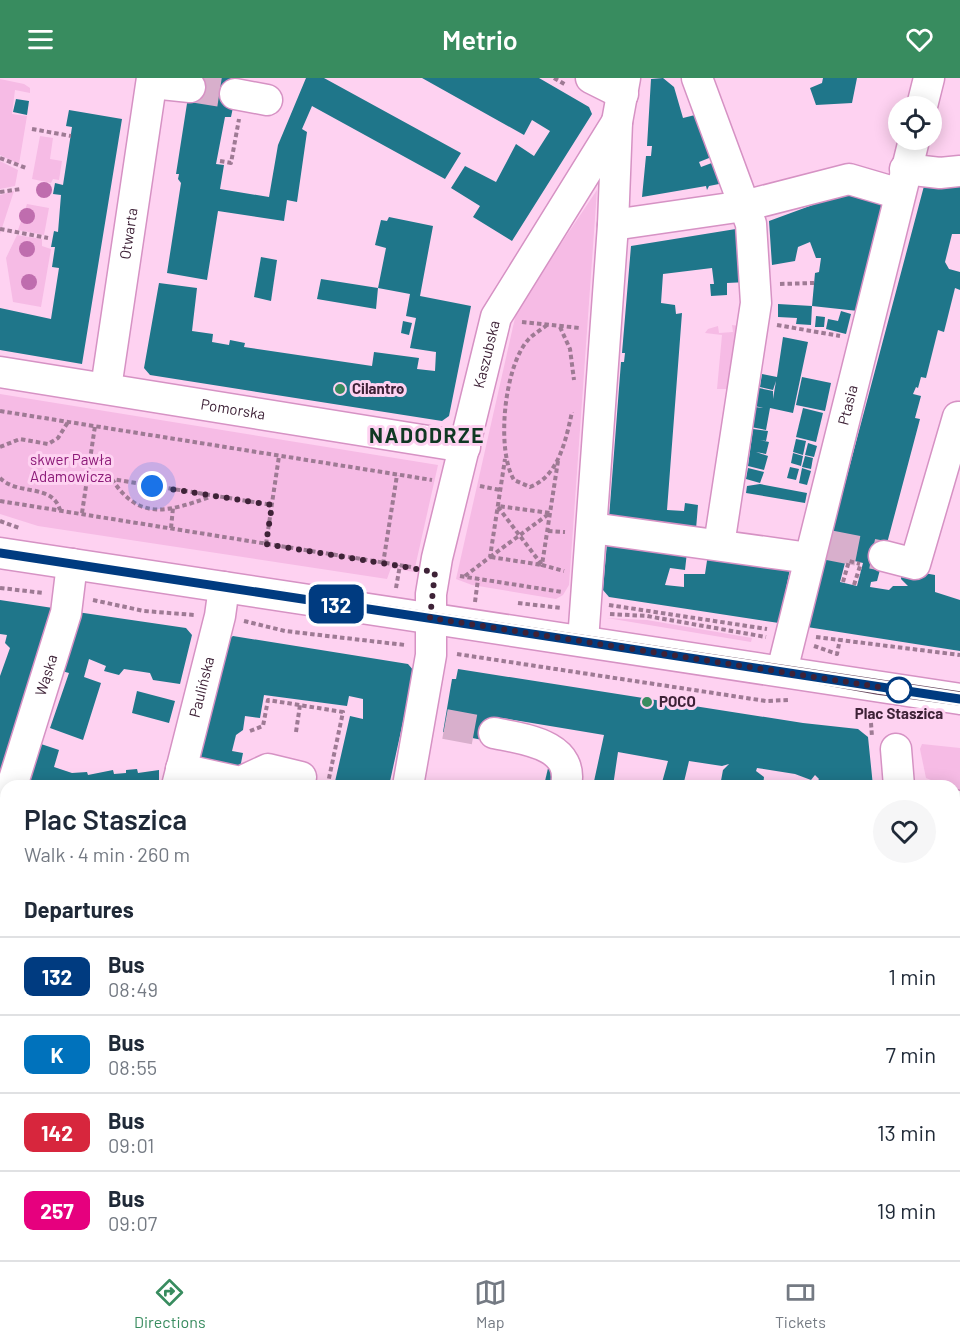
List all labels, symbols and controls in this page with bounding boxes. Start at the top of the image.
icon: menu [24,23,57,56]
text: Metrio [442,23,518,55]
icon: heart [903,23,936,56]
map controls [888,96,942,150]
button: locate [888,96,942,150]
street label: Otwarta [115,207,141,261]
street label: Kaszubska [469,318,503,390]
place label: Cilantro [352,379,404,397]
marker: Cilantro [333,382,347,396]
street label: Ptasia [833,383,861,427]
street label: Pomorska [200,395,267,423]
district label: NADODRZE [369,422,485,447]
park label: skwer Pawła Adamowicza [30,450,112,485]
your location [137,471,167,501]
line badge: 132 [302,584,370,624]
text: 132 [321,592,351,617]
street label: Wąska [31,652,61,698]
street label: Paulińska [185,655,217,719]
marker: Plac Staszica [886,677,912,703]
place label: POCO [659,692,696,710]
marker: POCO [640,695,654,709]
place label: Plac Staszica [855,704,943,722]
button: heart [873,800,936,863]
text: Plac Staszica [24,802,187,836]
text: Walk · 4 min · 260 m [24,842,190,866]
text: Departures [24,896,134,922]
text: Bus [108,951,145,977]
text: 1 min [888,963,936,989]
text: 132 [42,964,72,989]
text: 08:49 [108,977,158,1001]
text: Bus [108,1029,145,1055]
text: 7 min [886,1041,936,1067]
text: K [50,1042,64,1067]
text: 08:55 [108,1055,157,1079]
text: Bus [108,1107,145,1133]
text: 13 min [877,1119,936,1145]
text: 142 [41,1120,73,1145]
text: 09:01 [108,1133,154,1157]
text: Bus [108,1185,145,1211]
text: 19 min [877,1197,936,1223]
text: 257 [40,1198,74,1223]
text: 09:07 [108,1211,157,1235]
tab: Directions [134,1276,206,1331]
tab: Map [474,1276,507,1331]
tab: Tickets [775,1276,826,1331]

